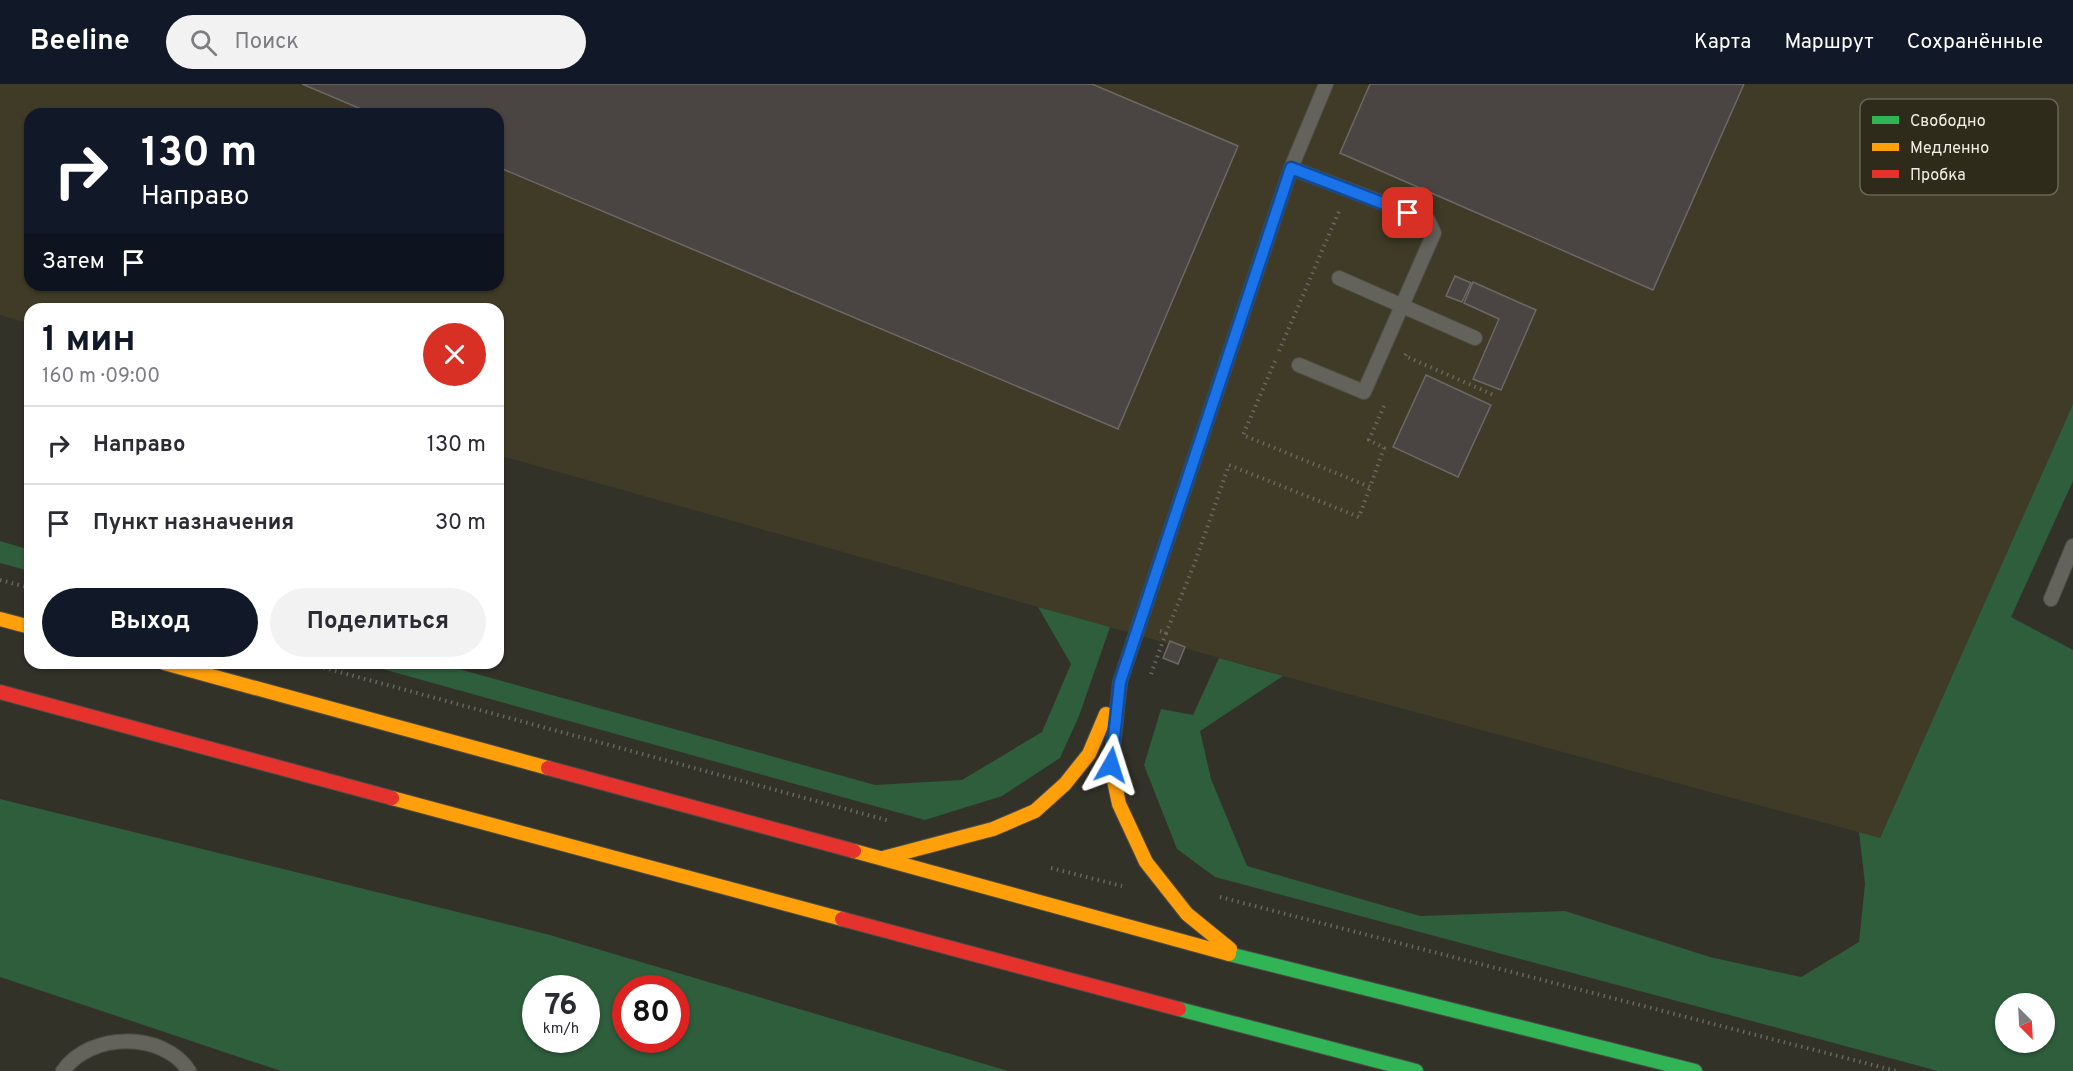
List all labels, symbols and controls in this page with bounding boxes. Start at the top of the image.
search box [166,15,586,69]
text: Beeline [30,24,130,60]
icon: search [187,26,220,59]
text: Поиск [235,29,299,56]
text: Карта [1694,29,1751,56]
text: Маршрут [1784,29,1874,56]
text: Сохранённые [1907,29,2043,56]
legend [1860,99,2058,195]
text: Свободно [1910,112,1986,132]
text: 130 m [141,128,257,181]
icon: right [42,132,120,210]
text: Медленно [1910,139,1989,159]
text: Пробка [1910,166,1966,186]
text: Направо [141,180,249,214]
pin [1382,187,1433,238]
icon: arrive [1391,196,1424,229]
icon: arrive [117,246,150,279]
text: Затем [42,249,105,276]
text: 1 мин [42,318,136,364]
button: close [423,323,486,386]
text: 160 m · 09:00 [42,364,160,390]
icon: right [42,429,75,462]
text: Направо [93,432,185,459]
text: 130 m [427,432,486,459]
icon: arrive [42,507,75,540]
text: Пункт назначения [93,510,294,537]
text: 30 m [435,510,486,537]
button: Выход [42,588,258,657]
button: Поделиться [270,588,486,657]
position arrow [1079,733,1143,797]
speed limit sign: 80 [612,975,690,1053]
text: 76 [544,988,578,1025]
north arrow [1995,993,2055,1053]
map controls [1995,993,2055,1053]
text: km/h [543,1020,579,1039]

